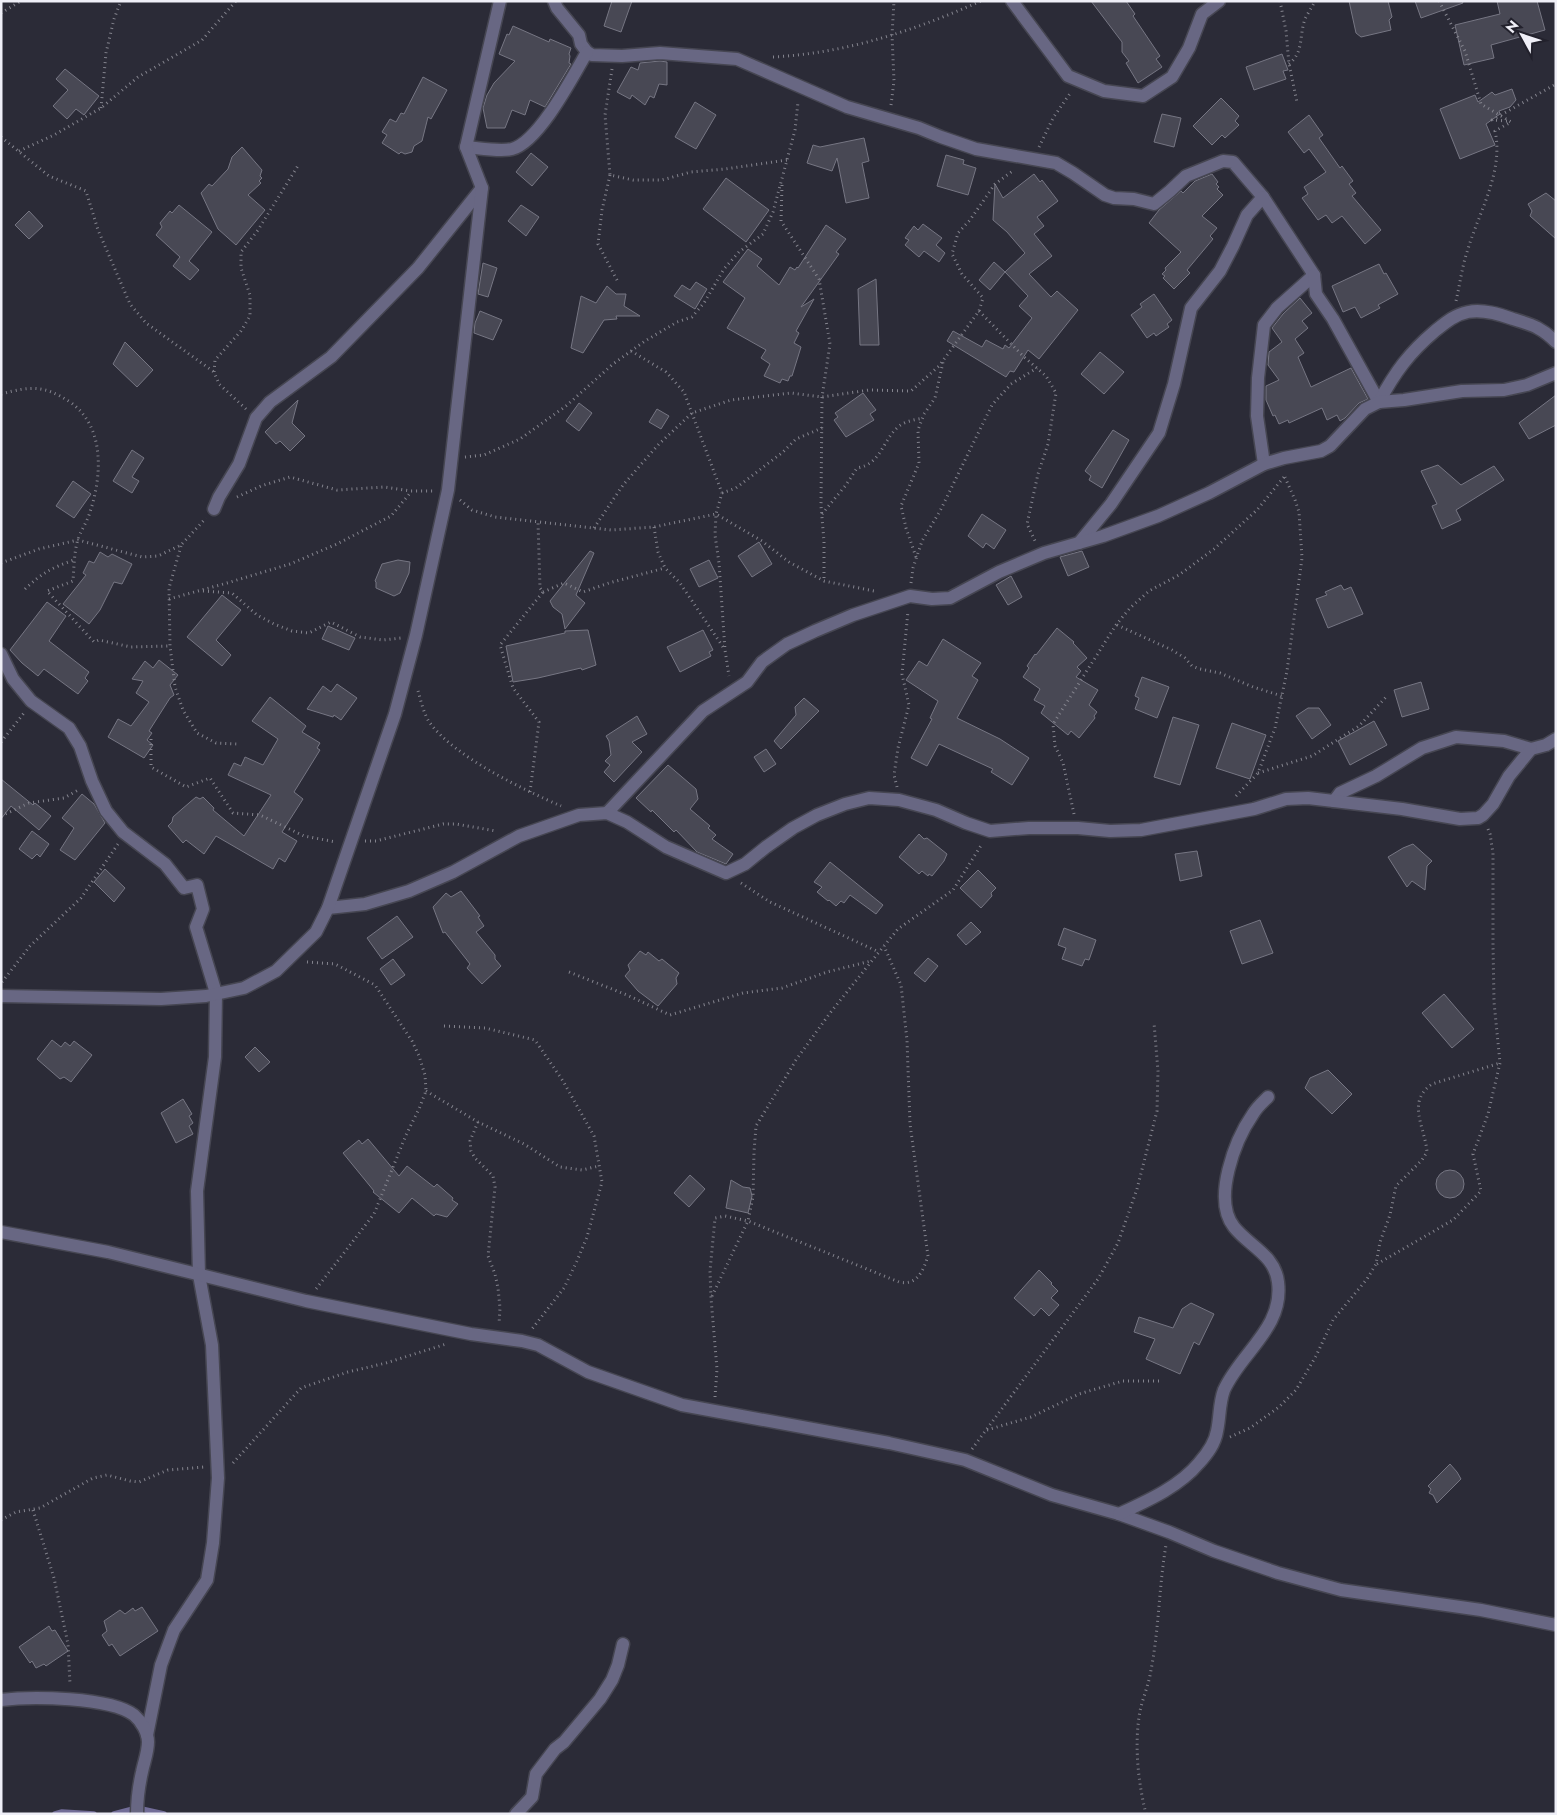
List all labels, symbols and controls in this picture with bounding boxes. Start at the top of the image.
north arrow [1497,10,1547,60]
text: N [1501,16,1523,37]

